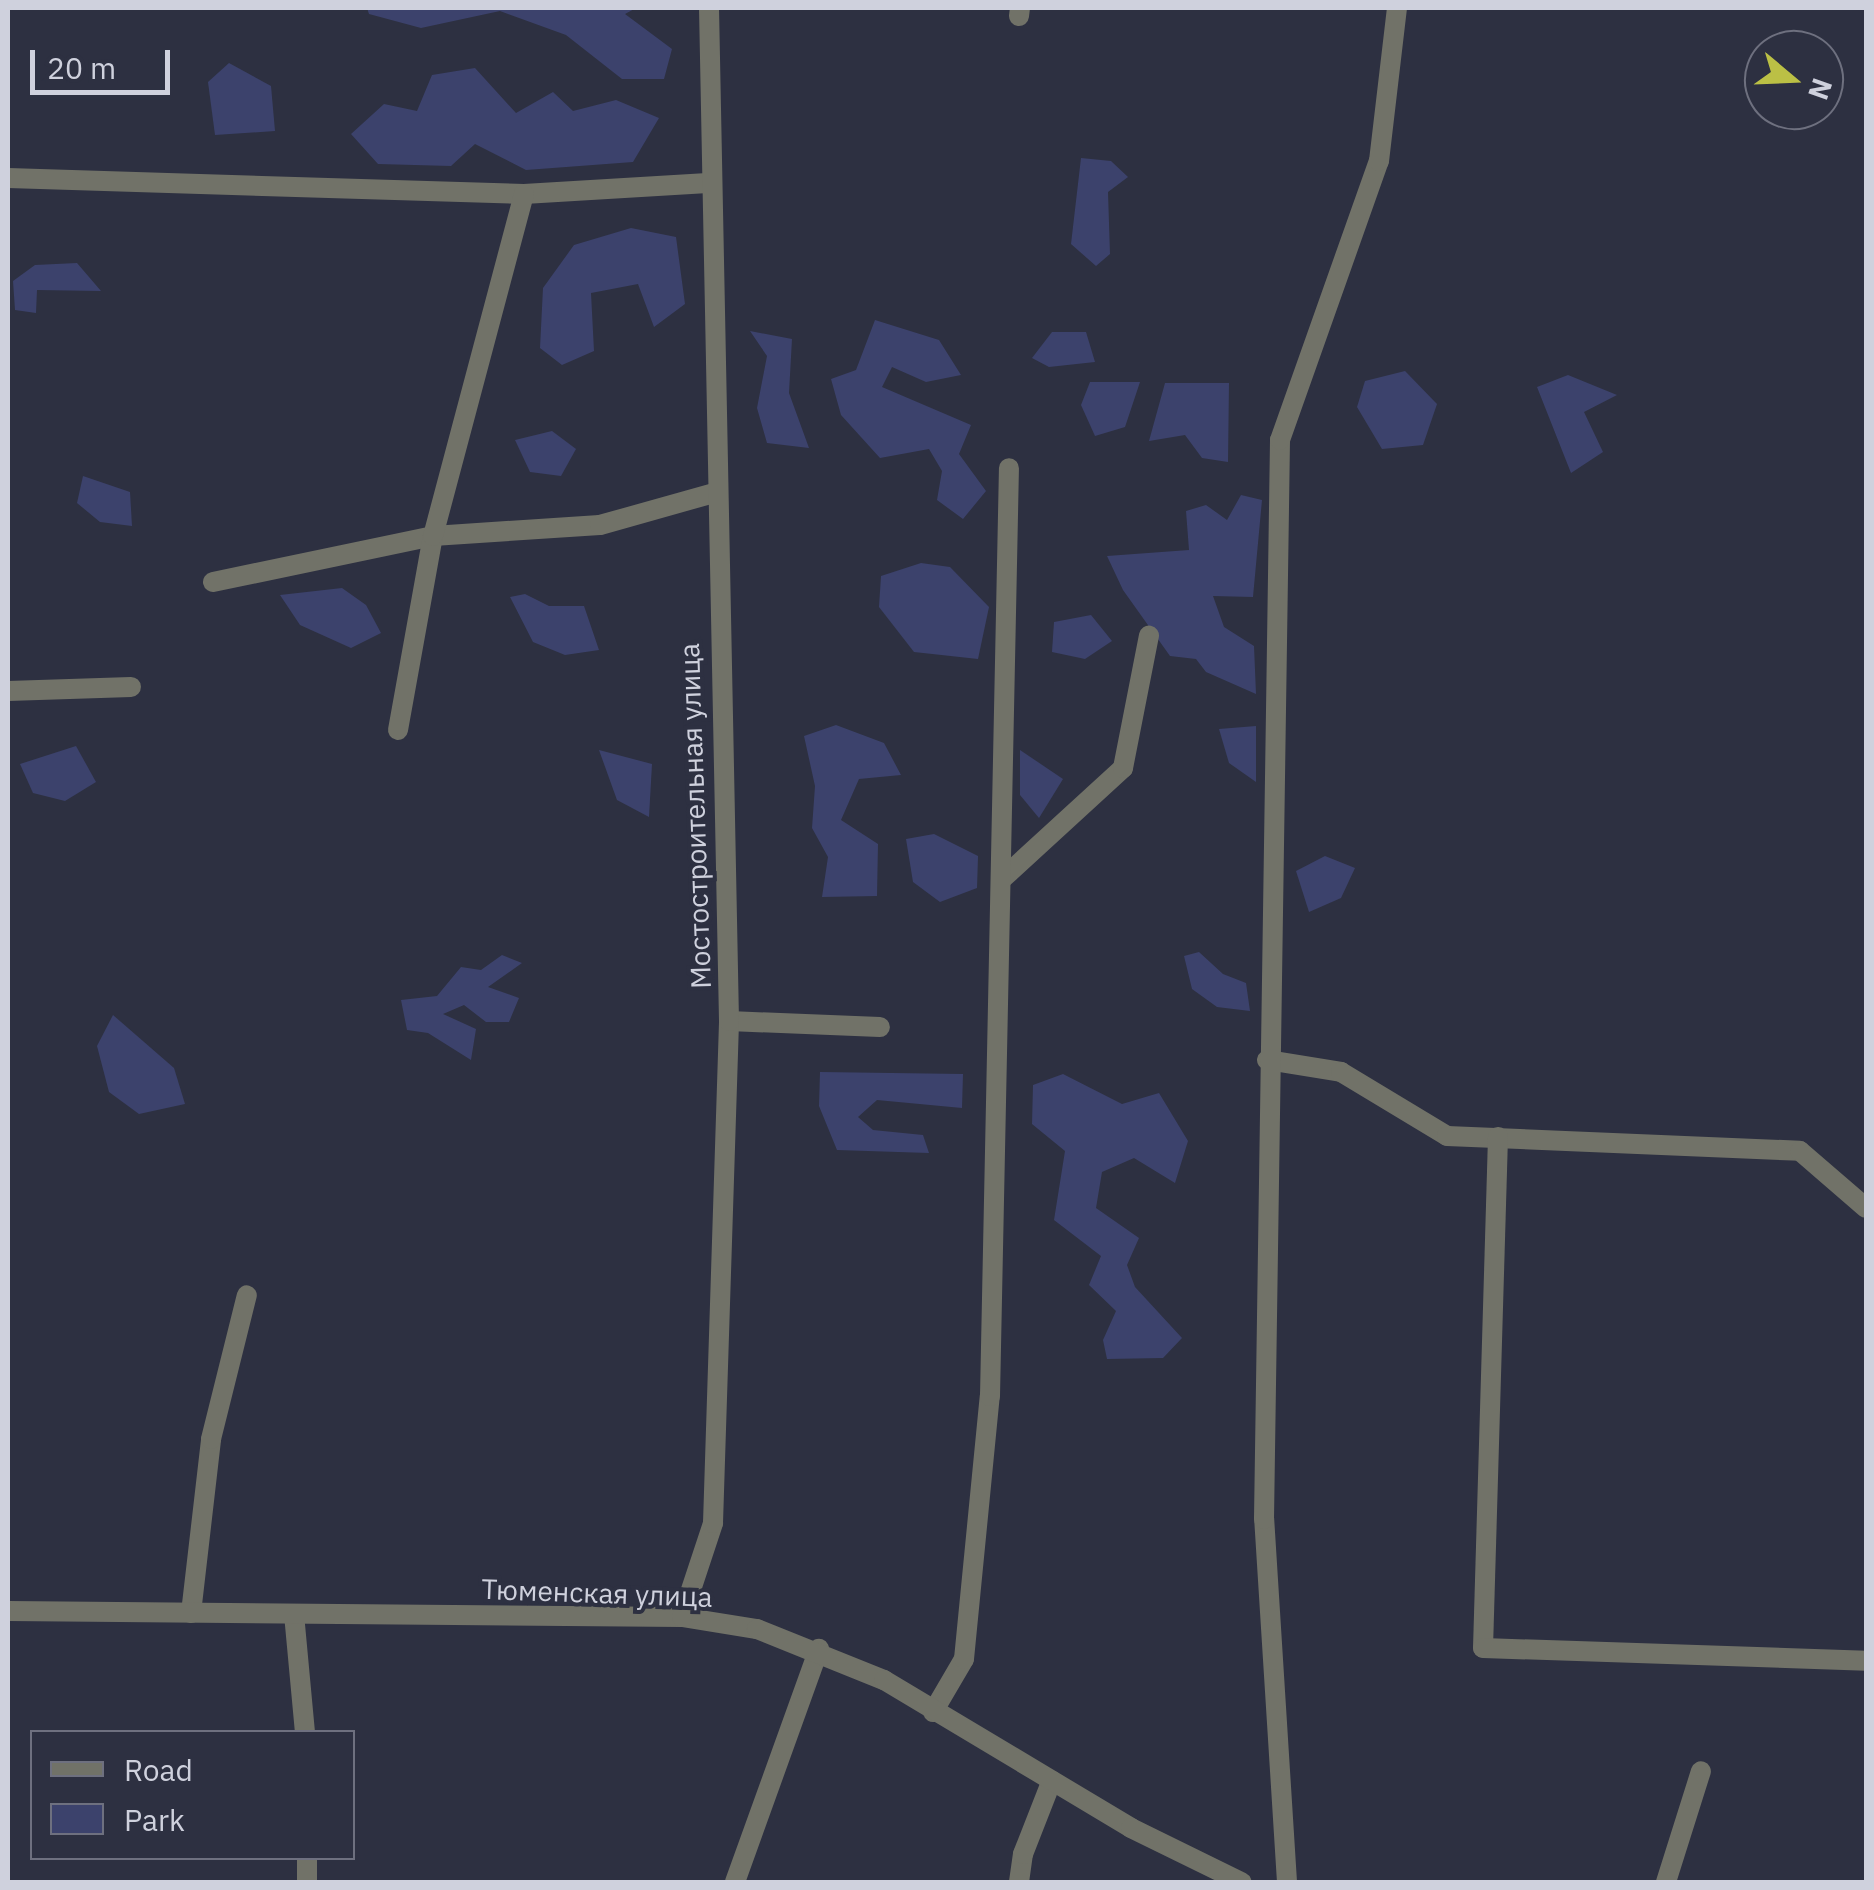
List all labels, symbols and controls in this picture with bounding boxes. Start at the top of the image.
scale bar [35,30,175,92]
north arrow [1744,30,1844,130]
text: 20 m [47,48,116,87]
text: N [1800,74,1842,105]
street label: Мостостроительная улица [672,642,718,990]
street label: Тюменская улица [481,1572,713,1614]
legend [30,1730,355,1860]
text: Road [124,1750,193,1789]
text: Park [124,1800,185,1839]

